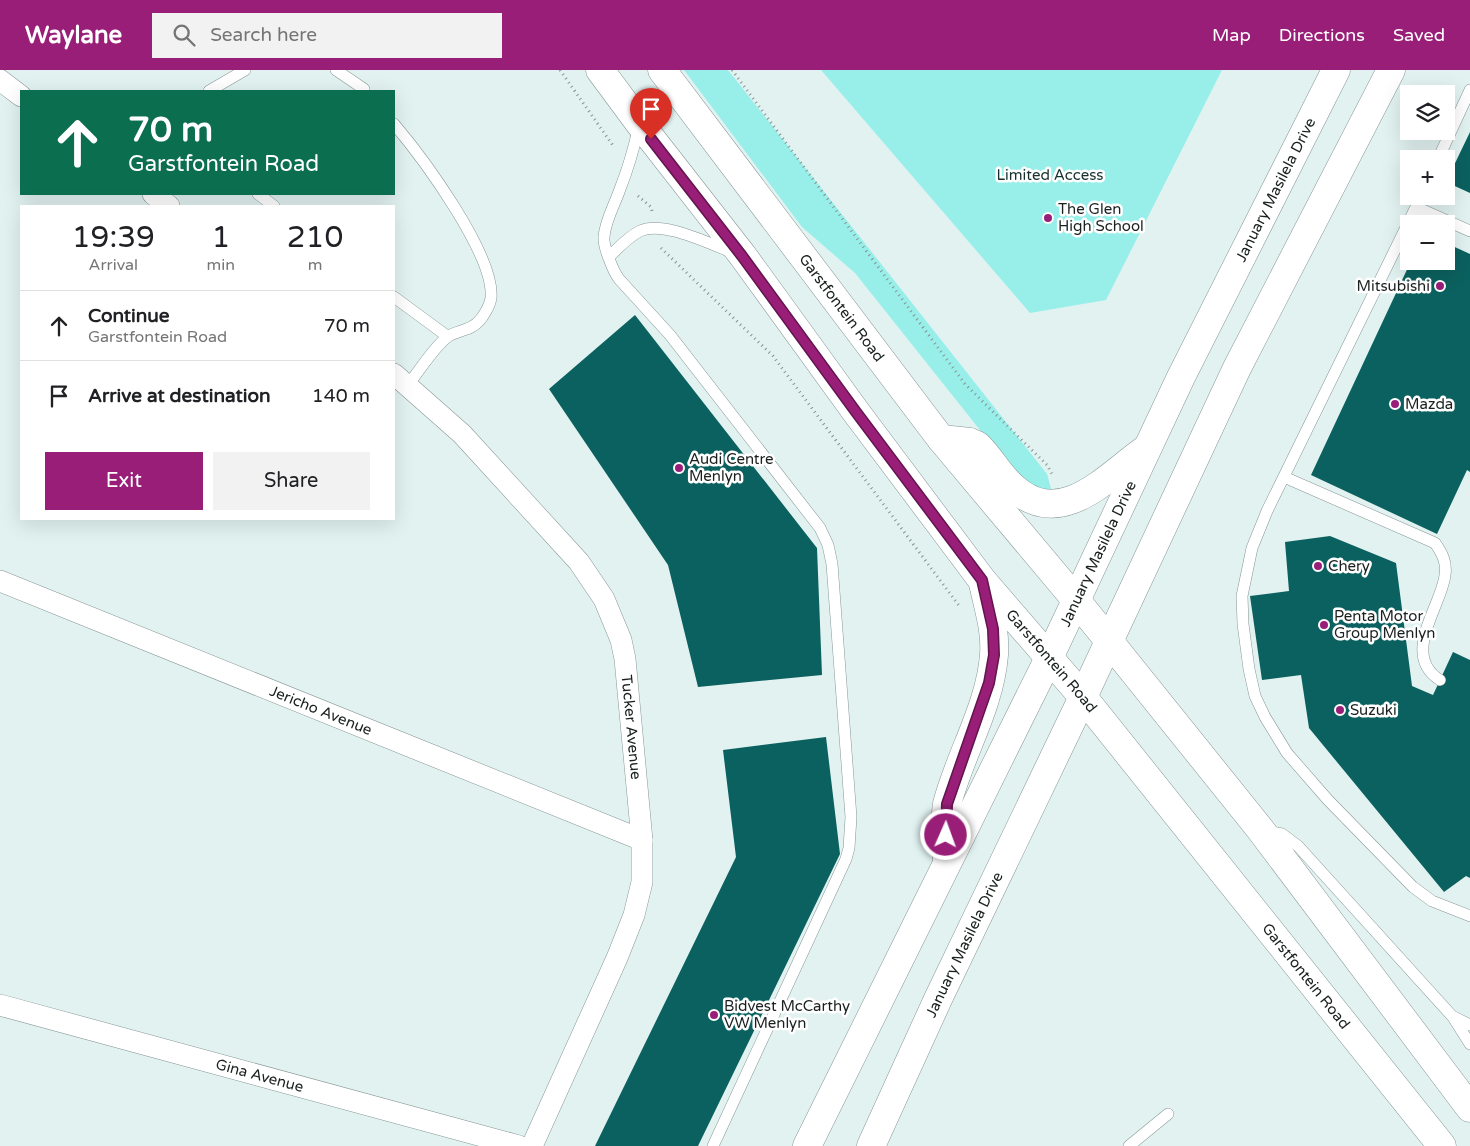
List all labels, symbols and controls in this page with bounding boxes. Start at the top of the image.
search box [152,13,502,58]
text: Waylane [25,21,122,50]
icon: search [170,21,198,49]
text: Search here [210,24,317,46]
text: Map [1212,24,1251,46]
text: Directions [1279,24,1365,46]
text: Saved [1393,24,1445,46]
map controls [1400,85,1455,270]
button: layers [1400,85,1455,140]
pin [630,88,672,139]
icon: arrive [637,95,665,123]
text: 70 m [128,109,213,151]
icon: ahead [45,110,110,175]
street label: January Masilela Drive [1232,115,1319,265]
button: + [1400,150,1455,205]
text: Garstfontein Road [128,151,319,177]
park label: Limited Access [996,166,1104,184]
place label: The Glen High School [1058,200,1144,235]
marker: The Glen High School [1042,212,1054,224]
button: − [1400,215,1455,270]
text: 19:39 [72,219,155,256]
text: 1 [211,219,230,256]
text: 210 [287,219,343,256]
street label: Garstfontein Road [795,250,888,365]
text: Arrival [89,255,138,275]
text: min [207,255,235,275]
text: m [308,255,322,275]
place label: Mitsubishi [1357,277,1430,295]
marker: Mitsubishi [1434,280,1446,292]
text: Continue [88,305,170,327]
icon: ahead [45,312,73,340]
text: 70 m [324,315,370,337]
text: Garstfontein Road [88,327,227,347]
icon: arrive [45,382,73,410]
text: Arrive at destination [88,385,271,407]
text: 140 m [312,385,370,407]
place label: Mazda [1405,395,1453,413]
marker: Mazda [1389,398,1401,410]
place label: Audi Centre Menlyn [689,450,774,485]
button: Exit [45,452,203,510]
button: Share [213,452,370,510]
marker: Audi Centre Menlyn [673,462,685,474]
street label: January Masilela Drive [1056,478,1140,629]
place label: Chery [1328,557,1370,575]
marker: Chery [1312,560,1324,572]
street label: Garstfontein Road [1002,606,1101,716]
place label: Penta Motor Group Menlyn [1334,607,1435,642]
marker: Penta Motor Group Menlyn [1318,619,1330,631]
street label: Tucker Avenue [618,674,645,780]
street label: Jericho Avenue [267,682,375,739]
place label: Suzuki [1350,701,1397,719]
marker: Suzuki [1334,704,1346,716]
position arrow [919,808,971,860]
street label: January Masilela Drive [922,869,1007,1020]
street label: Garstfontein Road [1258,919,1354,1033]
place label: Bidvest McCarthy VW Menlyn [724,997,850,1032]
marker: Bidvest McCarthy VW Menlyn [708,1009,720,1021]
street label: Gina Avenue [214,1055,306,1096]

